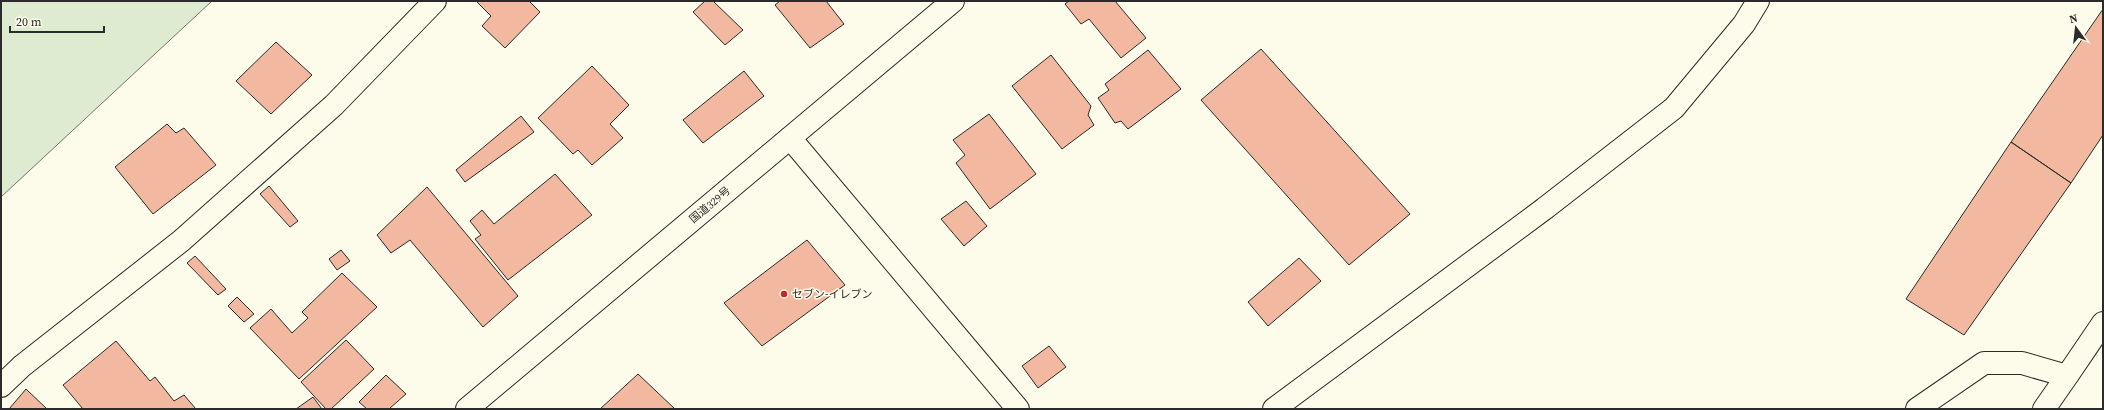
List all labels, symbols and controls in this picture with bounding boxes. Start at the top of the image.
scale bar [10,8,104,34]
north arrow [2056,8,2096,48]
text: N [2068,11,2079,27]
text: 20 m [16,14,42,30]
street label: 国道329号 [686,183,734,227]
place label: セブン-イレブン [792,287,872,302]
marker: セブン-イレブン [779,289,789,299]

